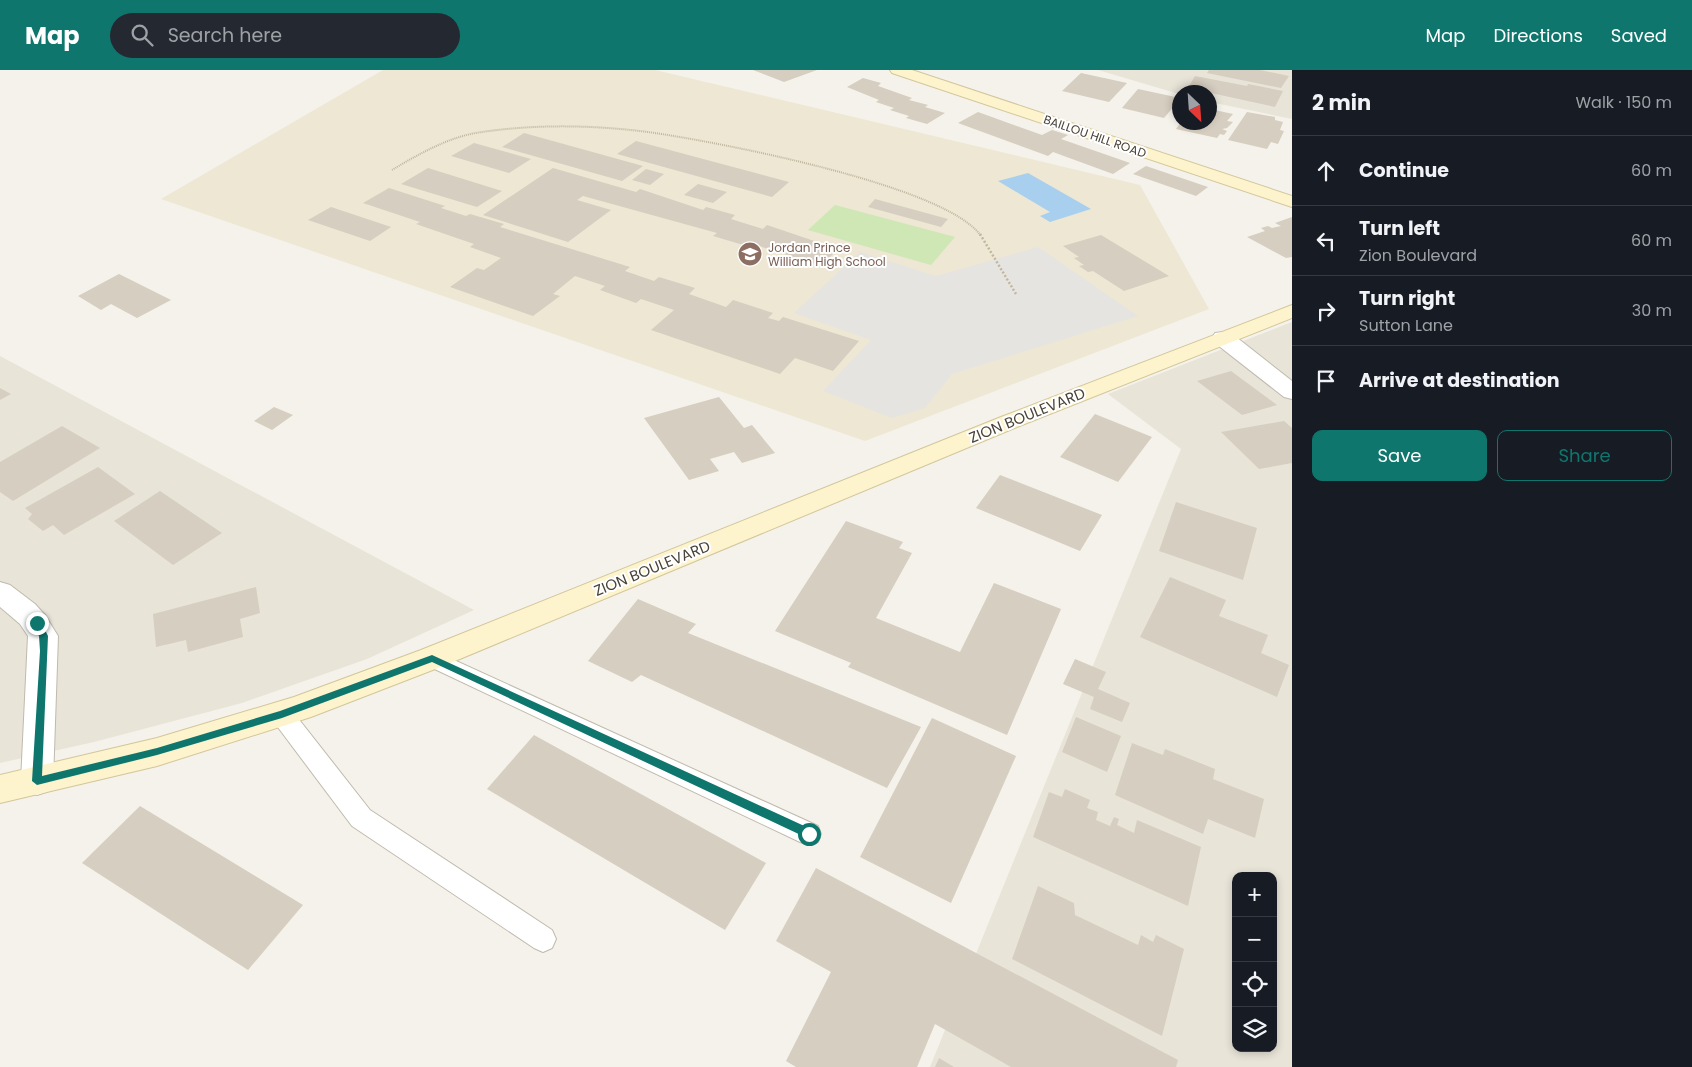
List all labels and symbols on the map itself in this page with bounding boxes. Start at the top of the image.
north arrow [1172,85,1217,130]
street label: BAILLOU HILL ROAD [1041,110,1149,162]
place label: Jordan Prince William High School [768,239,886,270]
school or university icon: Jordan Prince William High School [737,241,763,267]
street label: ZION BOULEVARD [966,382,1088,448]
street label: ZION BOULEVARD [591,535,713,601]
route end [26,612,49,635]
route start [798,823,821,846]

